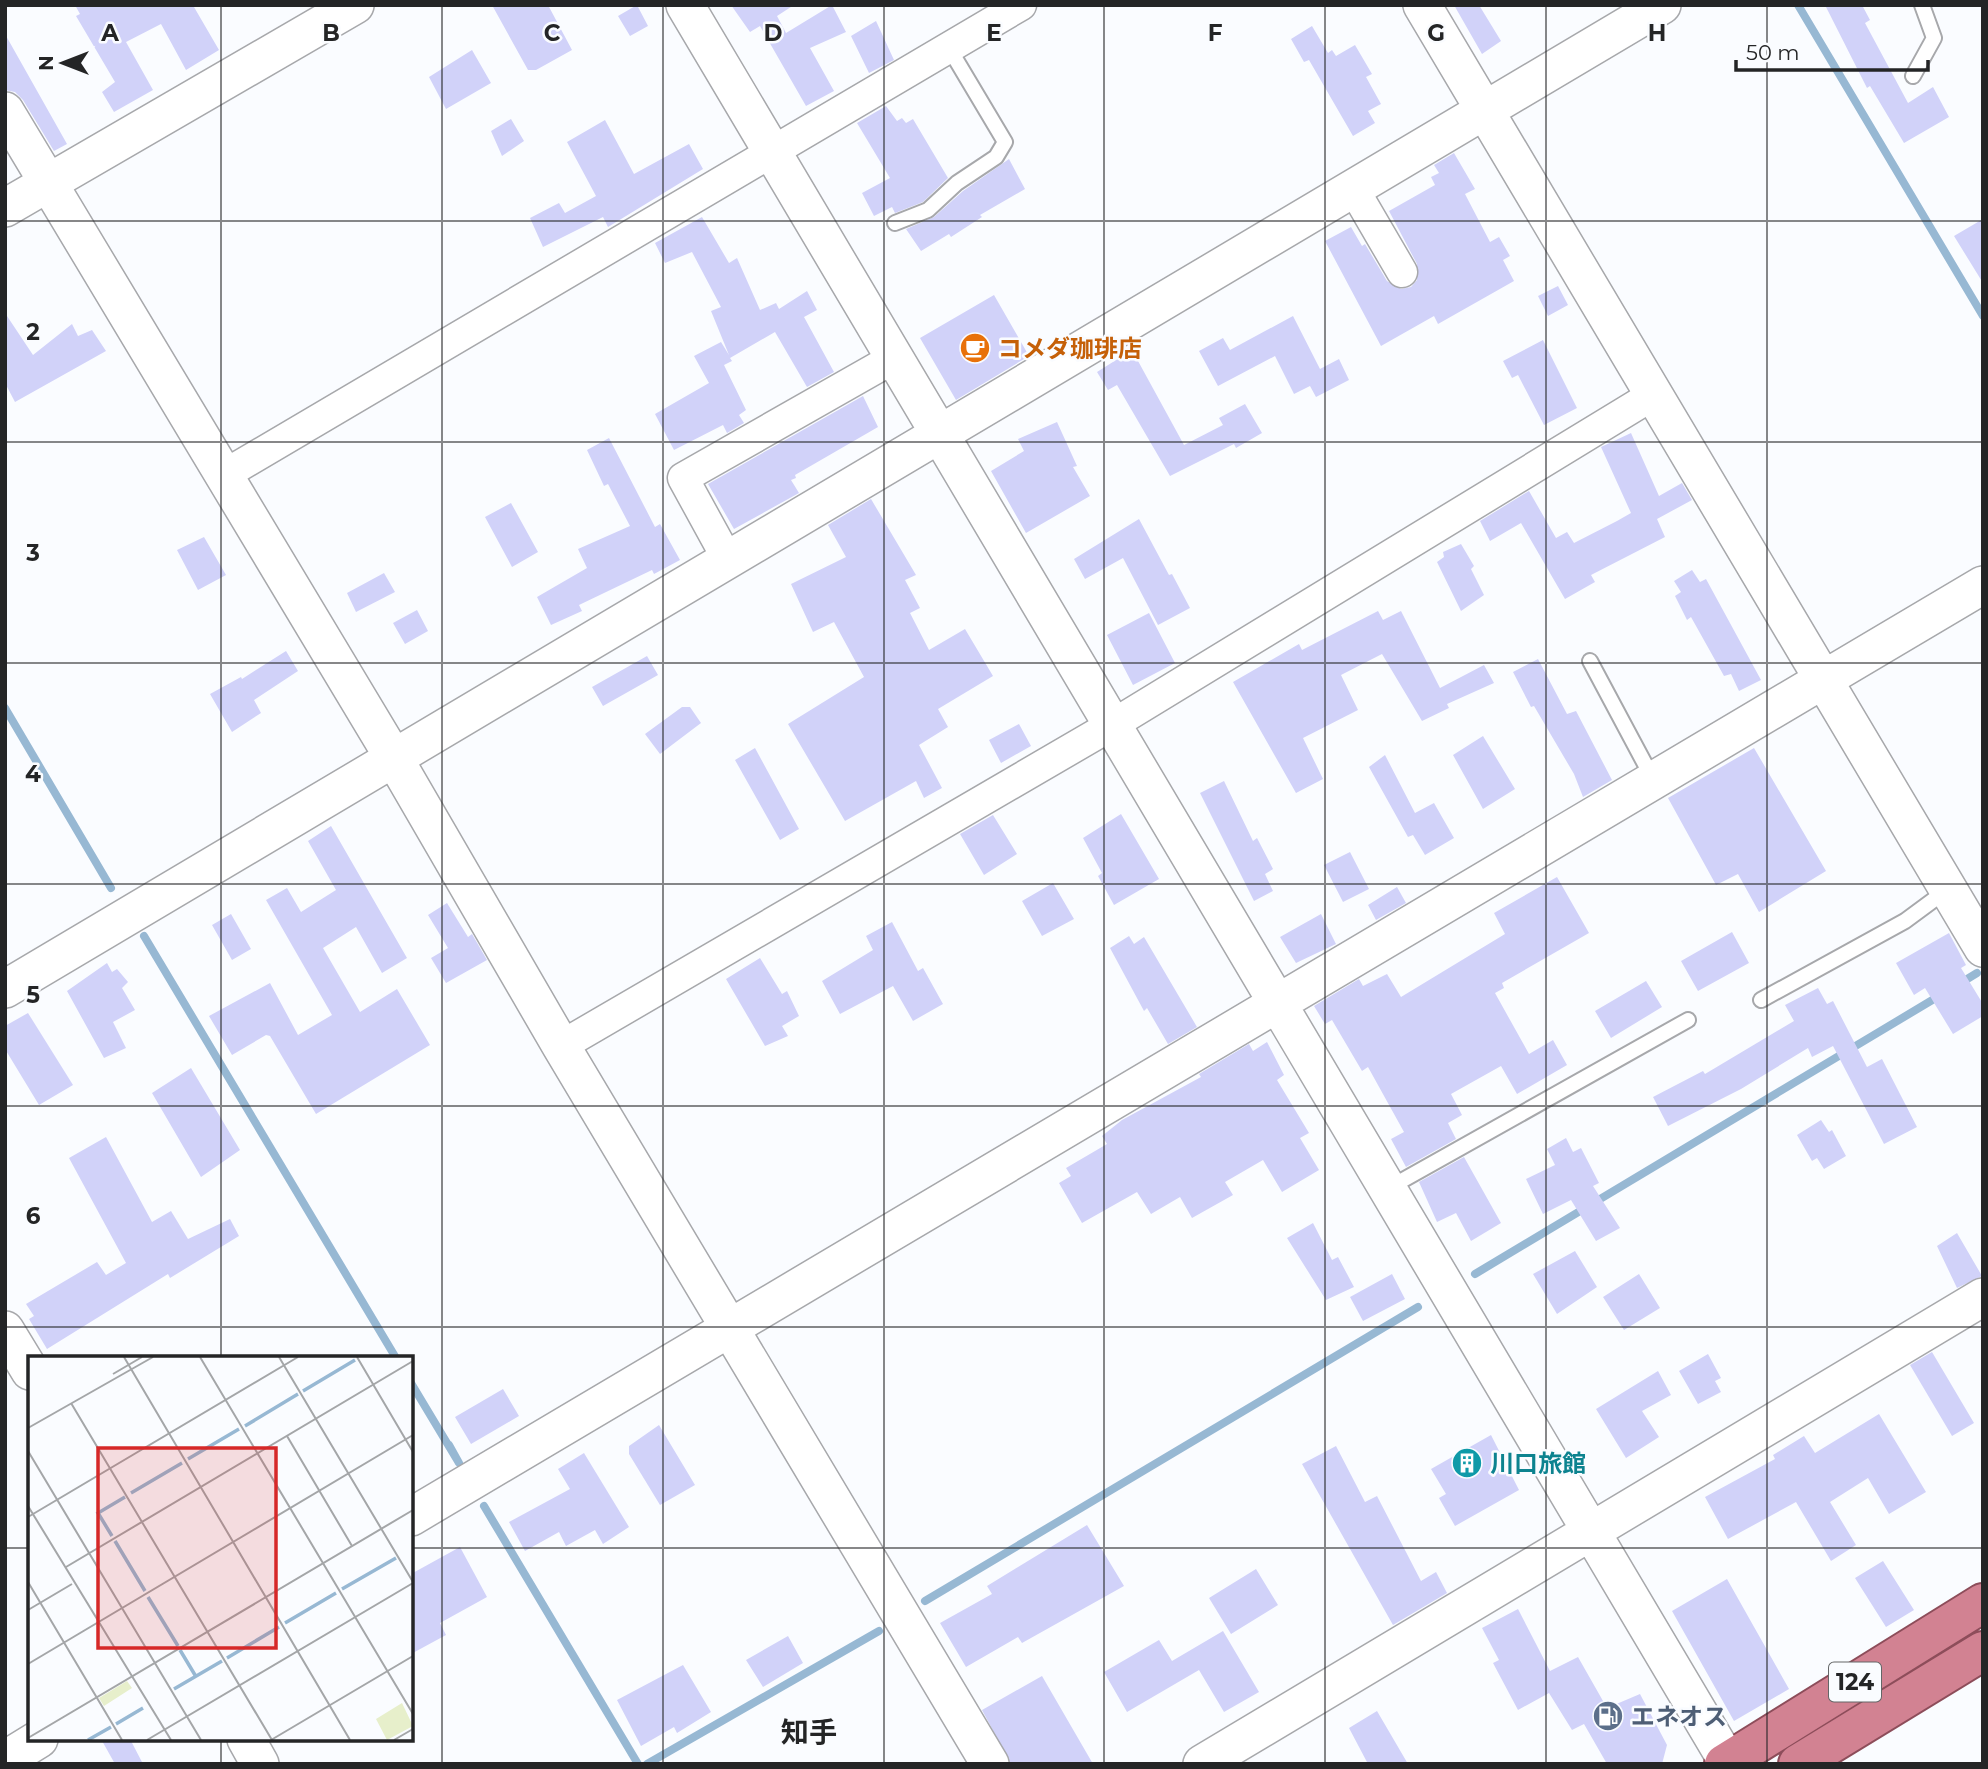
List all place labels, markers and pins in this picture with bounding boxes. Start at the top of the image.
cafe icon: コメダ珈琲店 [958,331,992,365]
place label: コメダ珈琲店 [998,334,1142,363]
building icon: 川口旅館 [1450,1446,1484,1480]
place label: 川口旅館 [1490,1449,1586,1478]
fuel station icon: エネオス [1591,1699,1625,1733]
place label: エネオス [1631,1702,1727,1731]

